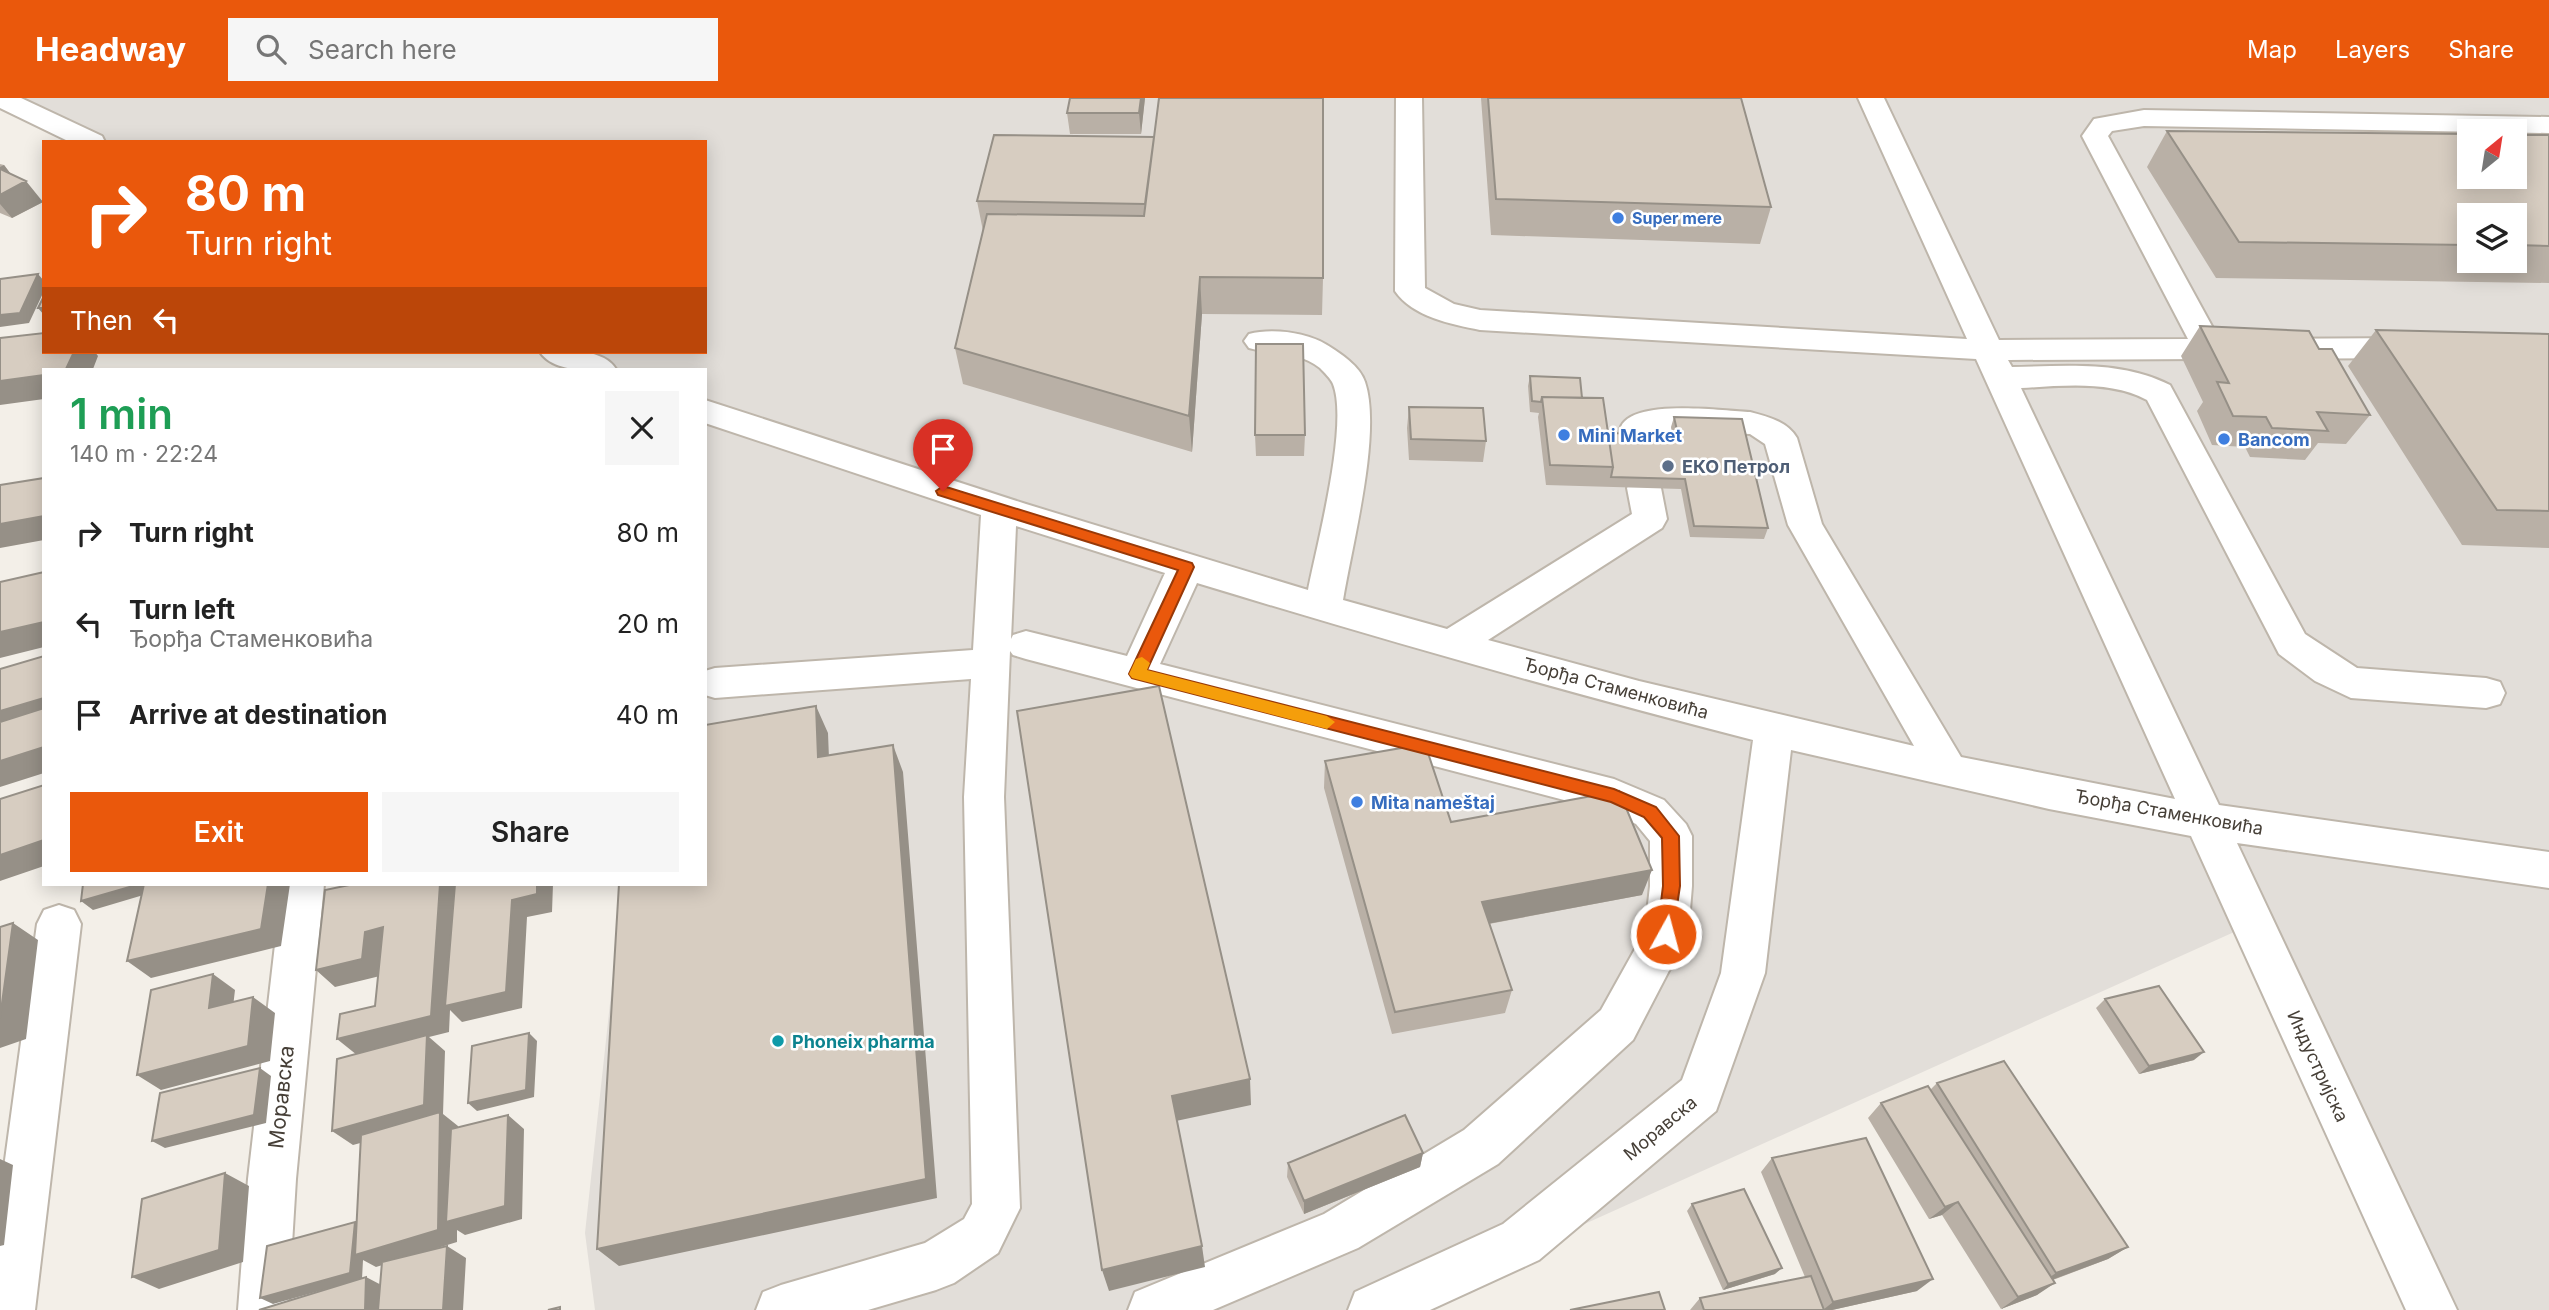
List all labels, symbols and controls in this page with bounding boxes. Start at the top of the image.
search box [228,18,718,81]
text: Headway [35,29,186,69]
icon: search [252,30,290,68]
text: Search here [308,34,457,65]
text: Map [2247,35,2297,64]
text: Layers [2335,35,2410,64]
text: Share [2448,35,2514,64]
north arrow [2457,119,2527,189]
map controls [2457,119,2527,273]
text: 80 m [185,164,306,223]
icon: right [70,168,161,259]
button: layers [2457,203,2527,273]
place label: Super mere [1632,208,1722,228]
marker: Super mere [1610,210,1626,226]
text: Turn right [185,224,332,263]
icon: left [147,301,185,339]
text: Then [70,305,133,336]
text: 1 min [70,388,173,439]
button: close [605,391,679,465]
pin [913,419,973,491]
place label: Mini Market [1578,425,1683,446]
marker: Mini Market [1556,427,1572,443]
place label: Bancom [2238,429,2310,450]
icon: arrive [924,430,962,468]
marker: Bancom [2216,431,2232,447]
text: 140 m · 22:24 [70,440,218,468]
place label: ЕКО Петрол [1682,456,1790,477]
marker: ЕКО Петрол [1660,458,1676,474]
icon: right [70,514,108,552]
text: Turn right [129,517,254,548]
text: 80 m [616,517,679,548]
text: Turn left [129,594,235,625]
icon: left [70,605,108,643]
text: 20 m [617,608,679,639]
text: Ђорђа Стаменковића [129,625,373,653]
street label: Ђорђа Стаменковића [1521,653,1711,723]
icon: arrive [70,696,108,734]
text: Arrive at destination [129,699,388,730]
text: 40 m [616,699,679,730]
street label: Ђорђа Стаменковића [2073,785,2265,839]
button: Exit [70,792,368,872]
button: Share [382,792,679,872]
place label: Mita nameštaj [1371,792,1495,813]
marker: Mita nameštaj [1349,794,1365,810]
position arrow [1629,897,1703,971]
street label: Индустријска [2283,1007,2353,1125]
place label: Phoneix pharma [792,1031,935,1052]
marker: Phoneix pharma [770,1033,786,1049]
street label: Моравска [263,1044,299,1150]
street label: Моравска [1619,1091,1701,1165]

